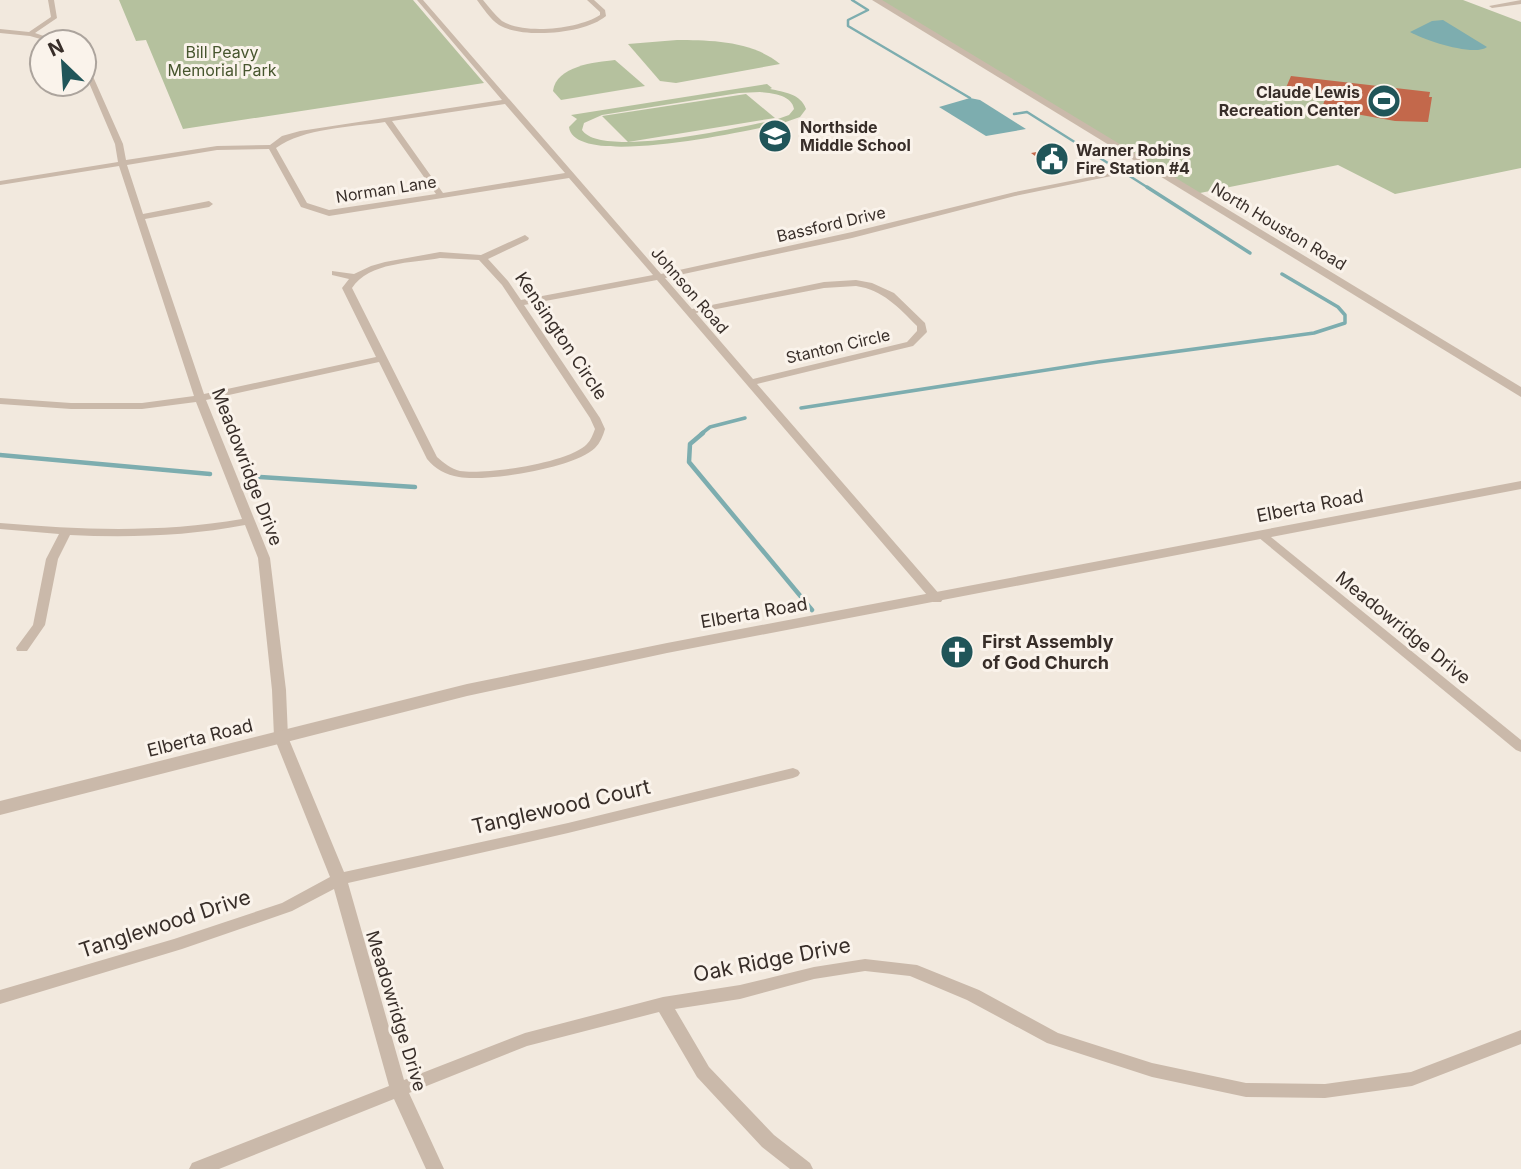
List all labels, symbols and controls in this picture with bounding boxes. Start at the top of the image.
north arrow [28,28,98,98]
text: N [45,35,67,62]
park label: Bill Peavy Memorial Park [167,42,277,80]
place label: Claude Lewis Recreation Center [1219,82,1360,120]
sports icon: Claude Lewis Recreation Center [1365,82,1403,120]
school or university icon: Northside Middle School [756,117,794,155]
place label: Northside Middle School [800,117,911,155]
public building icon: Warner Robins Fire Station #4 [1033,140,1071,178]
place label: Warner Robins Fire Station #4 [1076,140,1191,178]
street label: Norman Lane [334,171,438,207]
street label: North Houston Road [1208,178,1350,274]
street label: Bassford Drive [775,202,887,246]
street label: Johnson Road [647,243,733,337]
street label: Kensington Circle [511,268,612,404]
street label: Stanton Circle [784,324,892,368]
street label: Meadowridge Drive [208,385,287,549]
street label: Elberta Road [1255,485,1365,526]
street label: Meadowridge Drive [1332,567,1475,688]
street label: Elberta Road [699,593,809,632]
place label: First Assembly of God Church [982,631,1114,673]
church icon: First Assembly of God Church [938,633,976,671]
street label: Elberta Road [145,714,255,761]
street label: Tanglewood Court [469,774,653,839]
street label: Tanglewood Drive [76,884,254,963]
street label: Meadowridge Drive [362,928,431,1094]
street label: Oak Ridge Drive [691,932,853,987]

